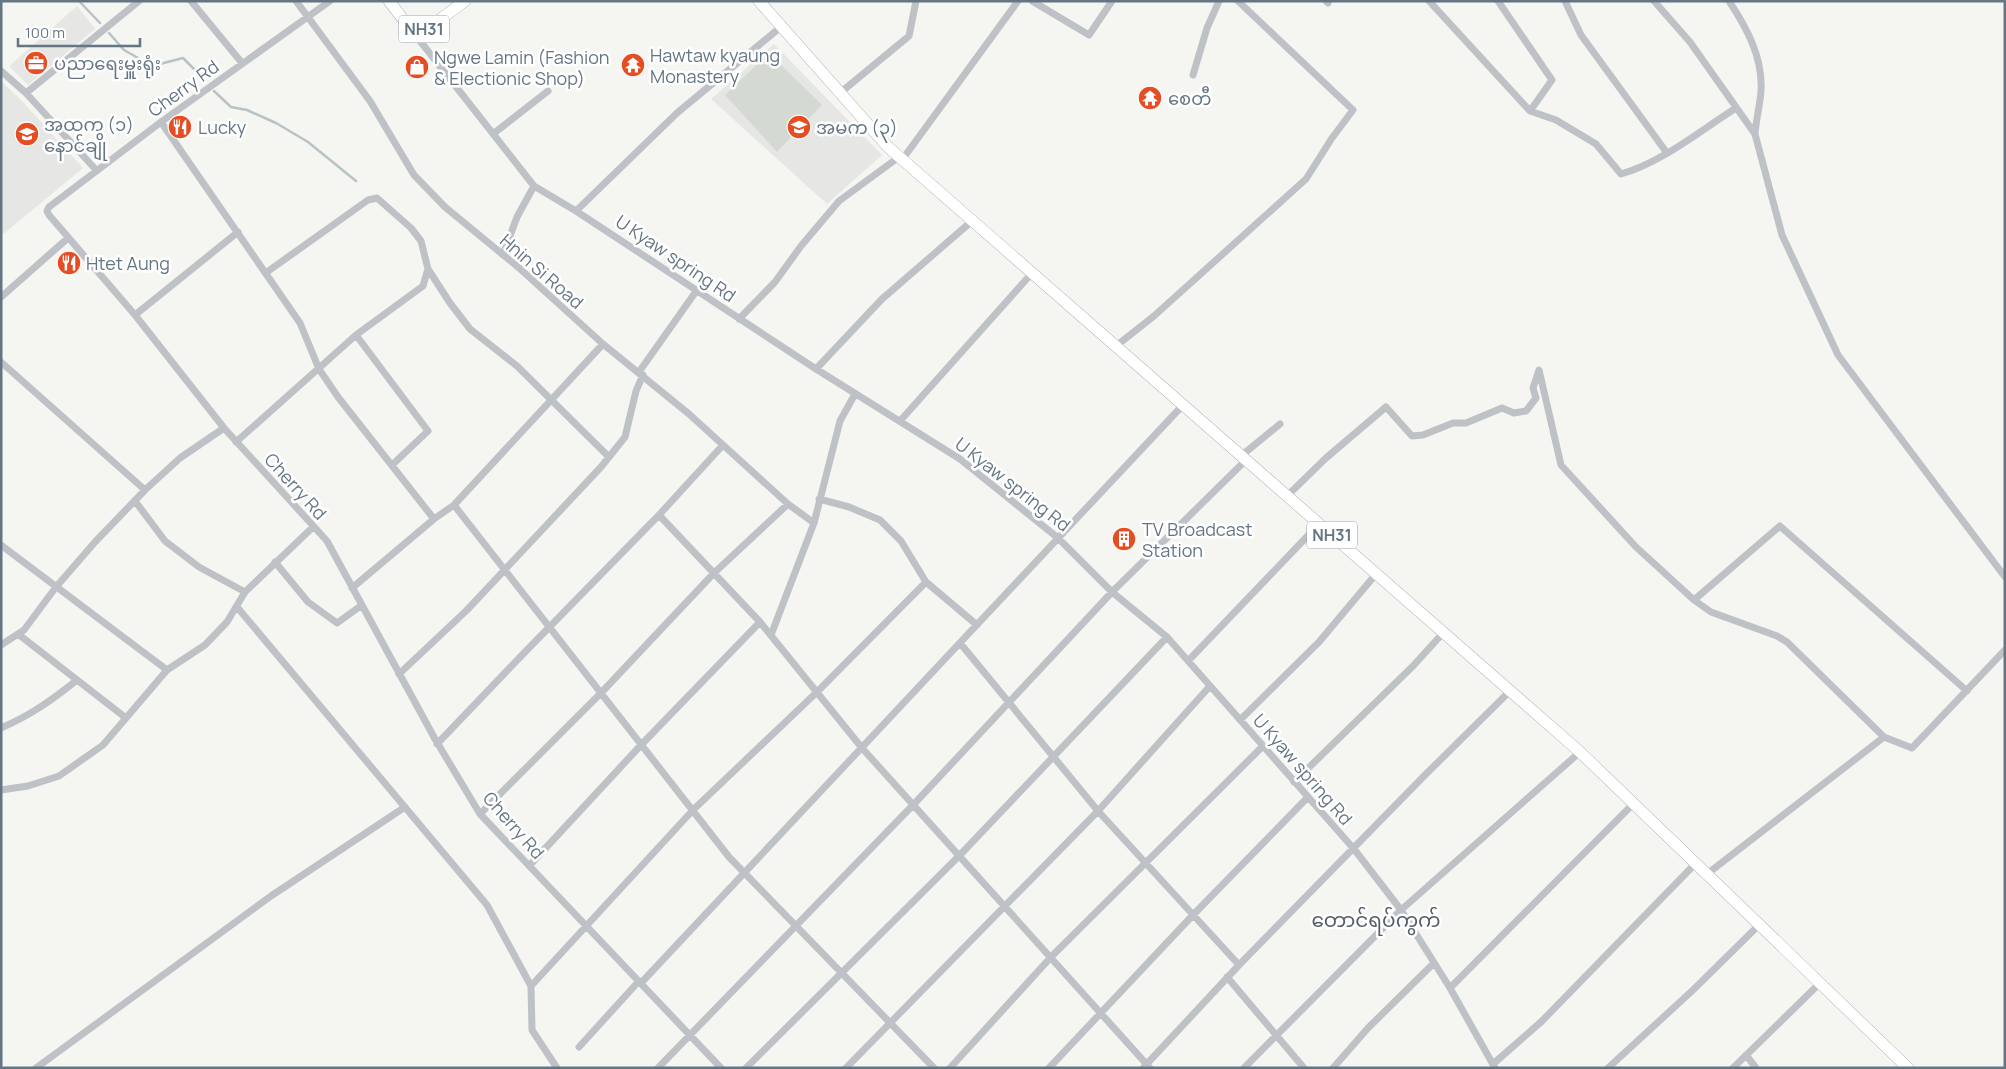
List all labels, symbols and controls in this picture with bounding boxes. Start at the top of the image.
scale bar [18,15,140,47]
road number: NH31 [399,15,449,42]
text: 100 m [25,22,65,43]
place label: Hawtaw kyaung Monastery [650,43,780,88]
place label: Ngwe Lamin (Fashion & Electionic Shop) [434,45,610,90]
office icon: ပညာရေးမှူးရုံး [23,50,49,76]
place label: ပညာရေးမှူးရုံး [54,51,161,79]
temple icon: Hawtaw kyaung Monastery [620,52,646,78]
street label: Cherry Rd [143,54,223,122]
shop icon: Ngwe Lamin (Fashion & Electionic Shop) [404,54,430,80]
temple icon: စေတီ [1137,85,1163,111]
place label: စေတီ [1168,85,1212,110]
place label: အထက (၁) နောင်ချို [44,112,134,161]
restaurant icon: Lucky [167,114,193,140]
school or university icon: အမက (၃) [786,114,812,140]
place label: Lucky [198,115,247,139]
place label: အမက (၃) [816,115,898,143]
school or university icon: အထက (၁) နောင်ချို [14,121,40,147]
street label: U Kyaw spring Rd [611,209,741,307]
street label: Hnin Si Road [495,228,589,314]
restaurant icon: Htet Aung [56,250,82,276]
place label: Htet Aung [86,251,170,275]
street label: U Kyaw spring Rd [950,431,1076,537]
street label: Cherry Rd [260,447,332,525]
place label: TV Broadcast Station [1142,517,1252,562]
road number: NH31 [1307,522,1357,548]
building icon: TV Broadcast Station [1111,526,1137,552]
street label: U Kyaw spring Rd [1248,708,1358,830]
street label: Cherry Rd [478,786,550,864]
district label: တောင်ရပ်ကွက် [1311,906,1441,936]

